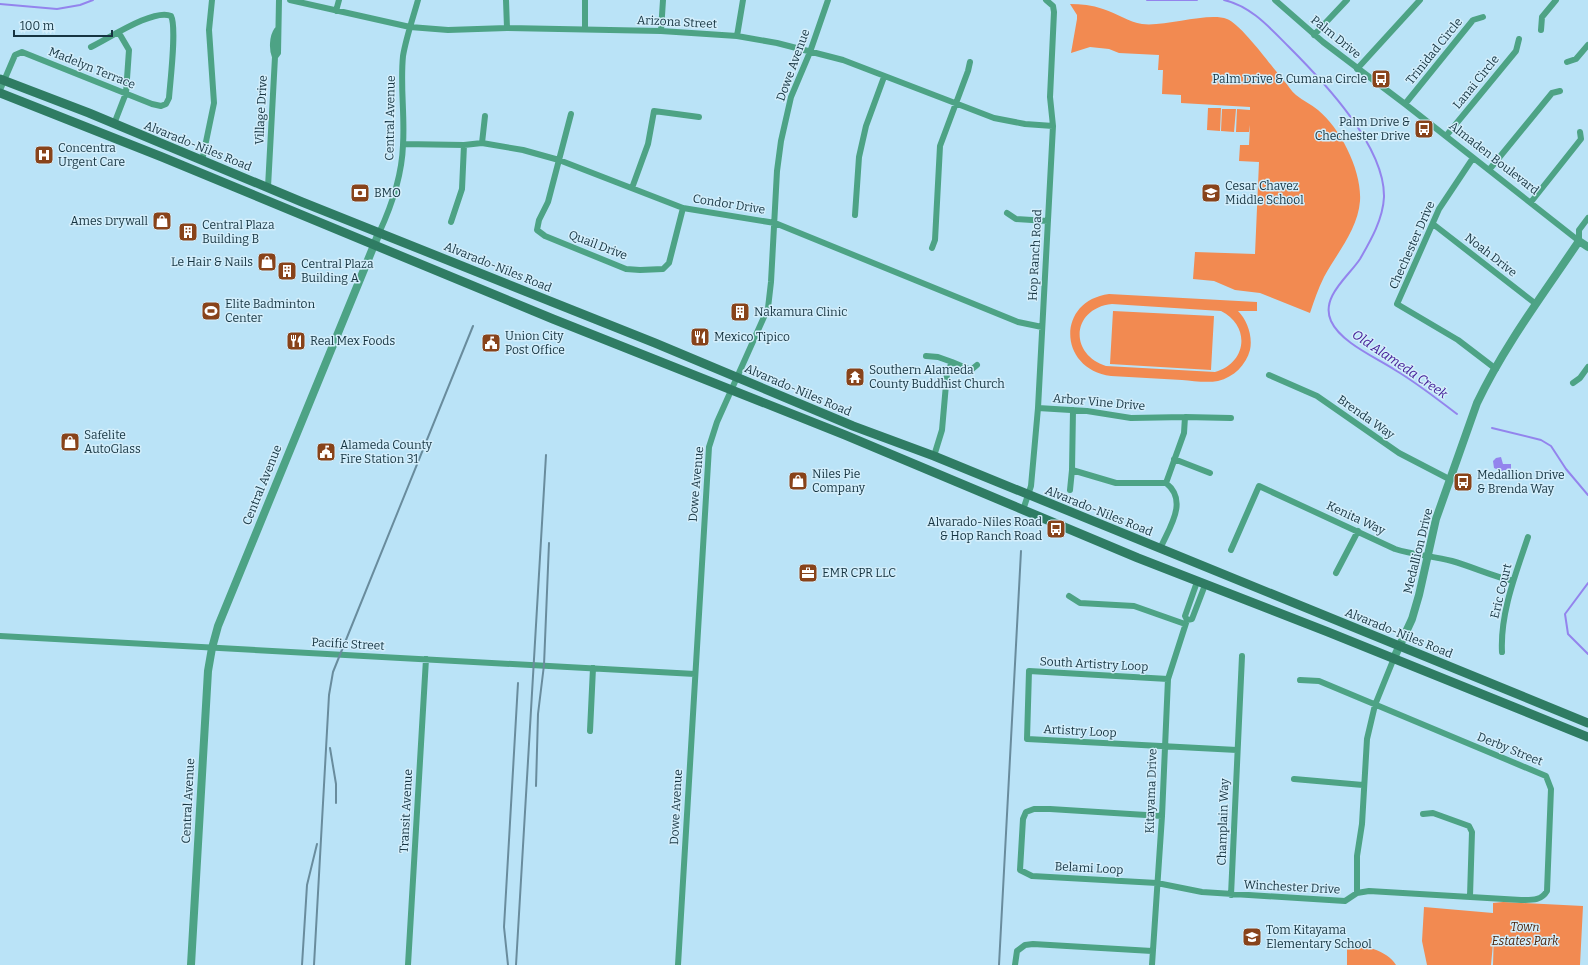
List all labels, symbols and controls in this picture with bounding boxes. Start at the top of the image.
scale bar [14,12,112,38]
street label: Arizona Street [637,13,718,31]
street label: Palm Drive [1308,13,1364,61]
street label: Trinidad Circle [1403,15,1465,87]
text: 100 m [20,19,55,33]
street label: Dowe Avenue [773,27,813,103]
street label: Madelyn Terrace [47,44,137,92]
street label: Lanai Circle [1450,52,1502,112]
bus stop icon: Palm Drive & Cumana Circle [1370,68,1392,90]
place label: Palm Drive & Cumana Circle [1212,72,1367,86]
street label: Village Drive [252,75,270,145]
street label: Central Avenue [382,75,398,161]
place label: Palm Drive & Chechester Drive [1315,115,1410,143]
street label: Alvarado-Niles Road [142,118,254,174]
bus stop icon: Palm Drive & Chechester Drive [1413,118,1435,140]
street label: Almaden Boulevard [1446,119,1542,197]
place label: Concentra Urgent Care [58,141,125,169]
hospital icon: Concentra Urgent Care [33,144,55,166]
place label: Cesar Chavez Middle School [1225,179,1304,207]
bank icon: BMO [349,182,371,204]
school or university icon: Cesar Chavez Middle School [1200,182,1222,204]
place label: BMO [374,186,401,200]
street label: Condor Drive [692,191,766,217]
street label: Chechester Drive [1386,199,1438,291]
street label: Hop Ranch Road [1026,209,1044,301]
shop icon: Ames Drywall [151,210,173,232]
place label: Ames Drywall [70,214,149,228]
place label: Central Plaza Building B [202,218,275,246]
building icon: Central Plaza Building B [177,221,199,243]
street label: Quail Drive [567,227,629,263]
street label: Noah Drive [1462,230,1520,280]
street label: Alvarado-Niles Road [442,239,554,295]
shop icon: Le Hair & Nails [256,251,278,273]
place label: Le Hair & Nails [171,255,253,269]
place label: Central Plaza Building A [301,257,374,285]
building icon: Central Plaza Building A [276,260,298,282]
place label: Elite Badminton Center [225,297,315,325]
sports icon: Elite Badminton Center [200,300,222,322]
building icon: Nakamura Clinic [729,301,751,323]
place label: Nakamura Clinic [754,305,847,319]
restaurant icon: Mexico Tipico [689,326,711,348]
water label: Old Alameda Creek [1350,327,1451,402]
place label: Union City Post Office [505,329,565,357]
restaurant icon: Real Mex Foods [285,330,307,352]
place label: Mexico Tipico [714,330,790,344]
public building icon: Union City Post Office [480,332,502,354]
place label: Real Mex Foods [310,334,395,348]
street label: Alvarado-Niles Road [742,361,854,419]
place label: Southern Alameda County Buddhist Church [869,363,1005,391]
temple icon: Southern Alameda County Buddhist Church [844,366,866,388]
street label: Arbor Vine Drive [1052,391,1146,413]
street label: Brenda Way [1335,392,1398,442]
place label: Safelite AutoGlass [84,428,141,456]
shop icon: Safelite AutoGlass [59,431,81,453]
place label: Alameda County Fire Station 31 [340,438,433,466]
public building icon: Alameda County Fire Station 31 [315,441,337,463]
street label: Central Avenue [240,443,284,527]
street label: Dowe Avenue [686,446,706,522]
place label: Niles Pie Company [812,467,866,495]
place label: Medallion Drive & Brenda Way [1477,468,1565,496]
shop icon: Niles Pie Company [787,470,809,492]
bus stop icon: Medallion Drive & Brenda Way [1452,471,1474,493]
street label: Alvarado-Niles Road [1043,483,1155,539]
street label: Kenita Way [1325,498,1388,538]
street label: Medallion Drive [1401,507,1435,595]
place label: Alvarado-Niles Road & Hop Ranch Road [927,515,1042,543]
bus stop icon: Alvarado-Niles Road & Hop Ranch Road [1045,518,1067,540]
office icon: EMR CPR LLC [797,562,819,584]
street label: Eric Court [1487,562,1515,620]
place label: EMR CPR LLC [822,566,896,580]
street label: Alvarado-Niles Road [1343,605,1455,661]
street label: Pacific Street [311,635,386,653]
street label: South Artistry Loop [1039,654,1149,674]
street label: Artistry Loop [1043,722,1117,740]
street label: Derby Street [1475,729,1545,769]
street label: Kitayama Drive [1143,748,1159,834]
street label: Central Avenue [179,758,197,844]
street label: Transit Avenue [397,769,415,853]
street label: Dowe Avenue [667,769,685,845]
street label: Champlain Way [1214,777,1232,866]
street label: Belami Loop [1054,859,1124,877]
street label: Winchester Drive [1243,877,1341,897]
park label: Town Estates Park [1492,920,1559,948]
place label: Tom Kitayama Elementary School [1266,923,1372,951]
school or university icon: Tom Kitayama Elementary School [1241,926,1263,948]

